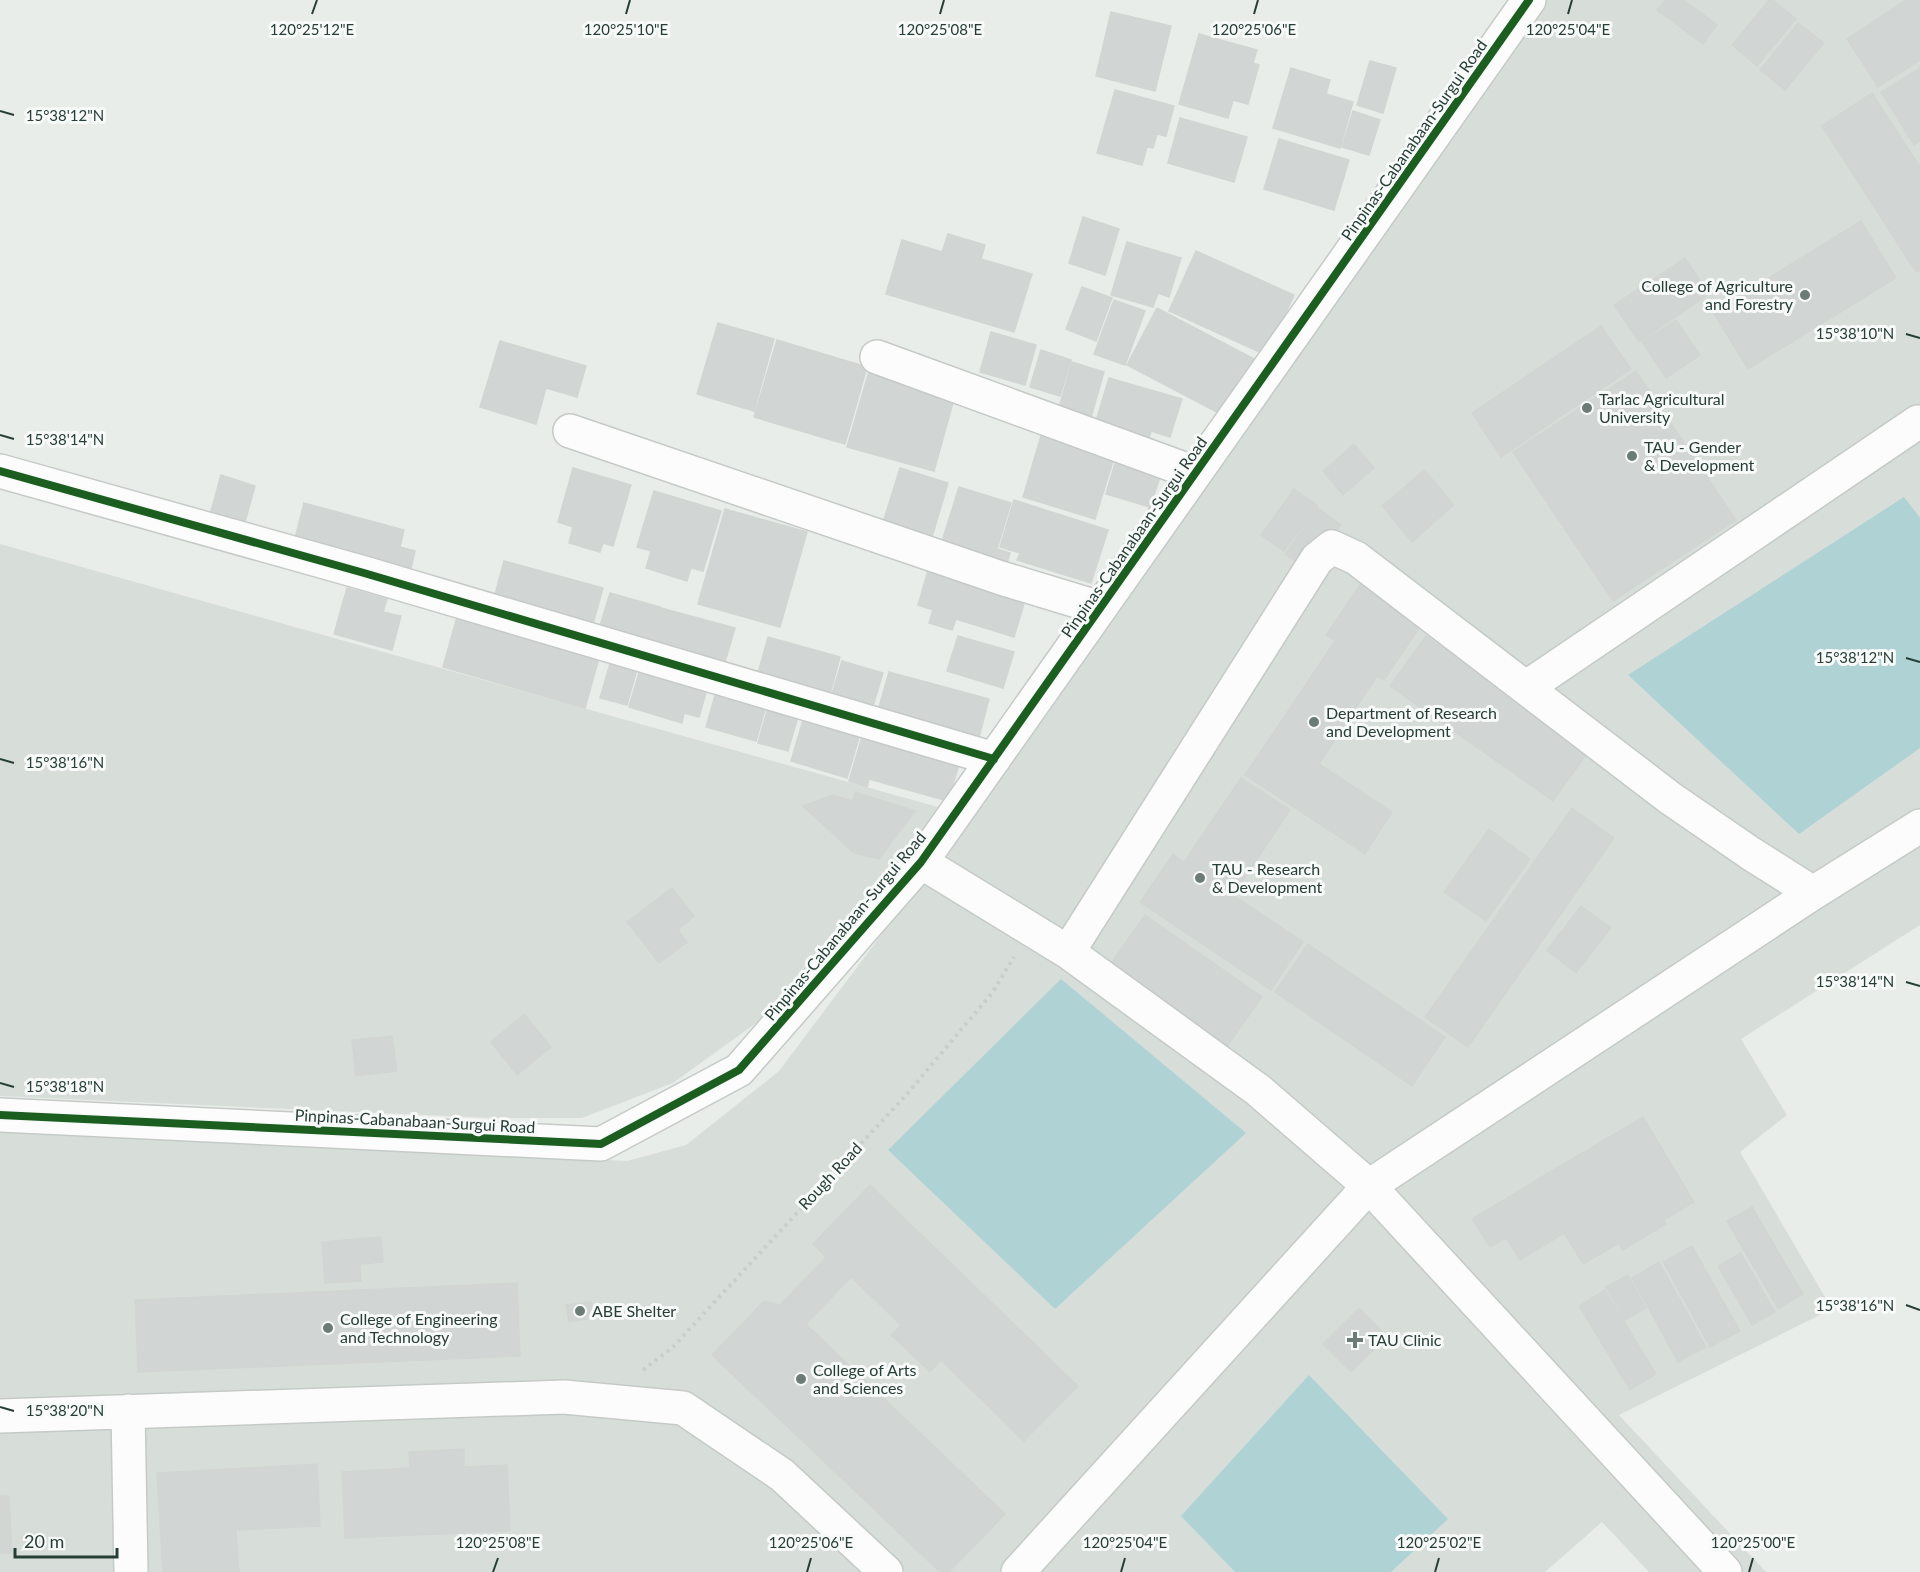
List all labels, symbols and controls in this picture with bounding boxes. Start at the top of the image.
text: 120°25'12"E [270,20,354,38]
text: 120°25'10"E [584,20,668,38]
text: 120°25'08"E [898,20,982,38]
text: 120°25'06"E [1212,20,1296,38]
text: 120°25'04"E [1526,20,1610,38]
street label: Pinpinas-Cabanabaan-Surgui Road [1337,36,1490,244]
text: 15°38'12"N [26,106,104,124]
place label: College of Agriculture and Forestry [1641,276,1794,313]
marker: College of Agriculture and Forestry [1798,288,1812,302]
text: 15°38'10"N [1816,324,1894,342]
place label: Tarlac Agricultural University [1599,389,1725,426]
marker: Tarlac Agricultural University [1580,401,1594,415]
text: 15°38'14"N [26,430,104,448]
street label: Pinpinas-Cabanabaan-Surgui Road [1057,433,1210,641]
place label: TAU - Gender & Development [1644,437,1755,474]
marker: TAU - Gender & Development [1625,449,1639,463]
text: 15°38'12"N [1816,648,1894,666]
place label: Department of Research and Development [1326,703,1497,740]
marker: Department of Research and Development [1307,715,1321,729]
text: 15°38'16"N [26,753,104,771]
street label: Pinpinas-Cabanabaan-Surgui Road [760,827,929,1024]
place label: TAU - Research & Development [1212,859,1323,896]
marker: TAU - Research & Development [1193,871,1207,885]
text: 15°38'14"N [1816,972,1894,990]
text: 15°38'18"N [26,1077,104,1095]
street label: Pinpinas-Cabanabaan-Surgui Road [294,1105,536,1136]
street label: Rough Road [794,1138,865,1213]
text: 15°38'16"N [1816,1296,1894,1314]
place label: ABE Shelter [592,1301,676,1320]
marker: ABE Shelter [573,1304,587,1318]
place label: College of Engineering and Technology [340,1309,497,1346]
marker: College of Engineering and Technology [321,1321,335,1335]
place label: TAU Clinic [1368,1330,1442,1349]
marker: TAU Clinic [1346,1331,1364,1349]
place label: College of Arts and Sciences [813,1360,916,1397]
marker: College of Arts and Sciences [794,1372,808,1386]
text: 15°38'20"N [26,1401,104,1419]
scale bar [15,1521,117,1559]
text: 20 m [24,1530,64,1552]
text: 120°25'08"E [456,1533,540,1551]
text: 120°25'06"E [769,1533,853,1551]
text: 120°25'04"E [1083,1533,1167,1551]
text: 120°25'02"E [1397,1533,1481,1551]
text: 120°25'00"E [1711,1533,1795,1551]

